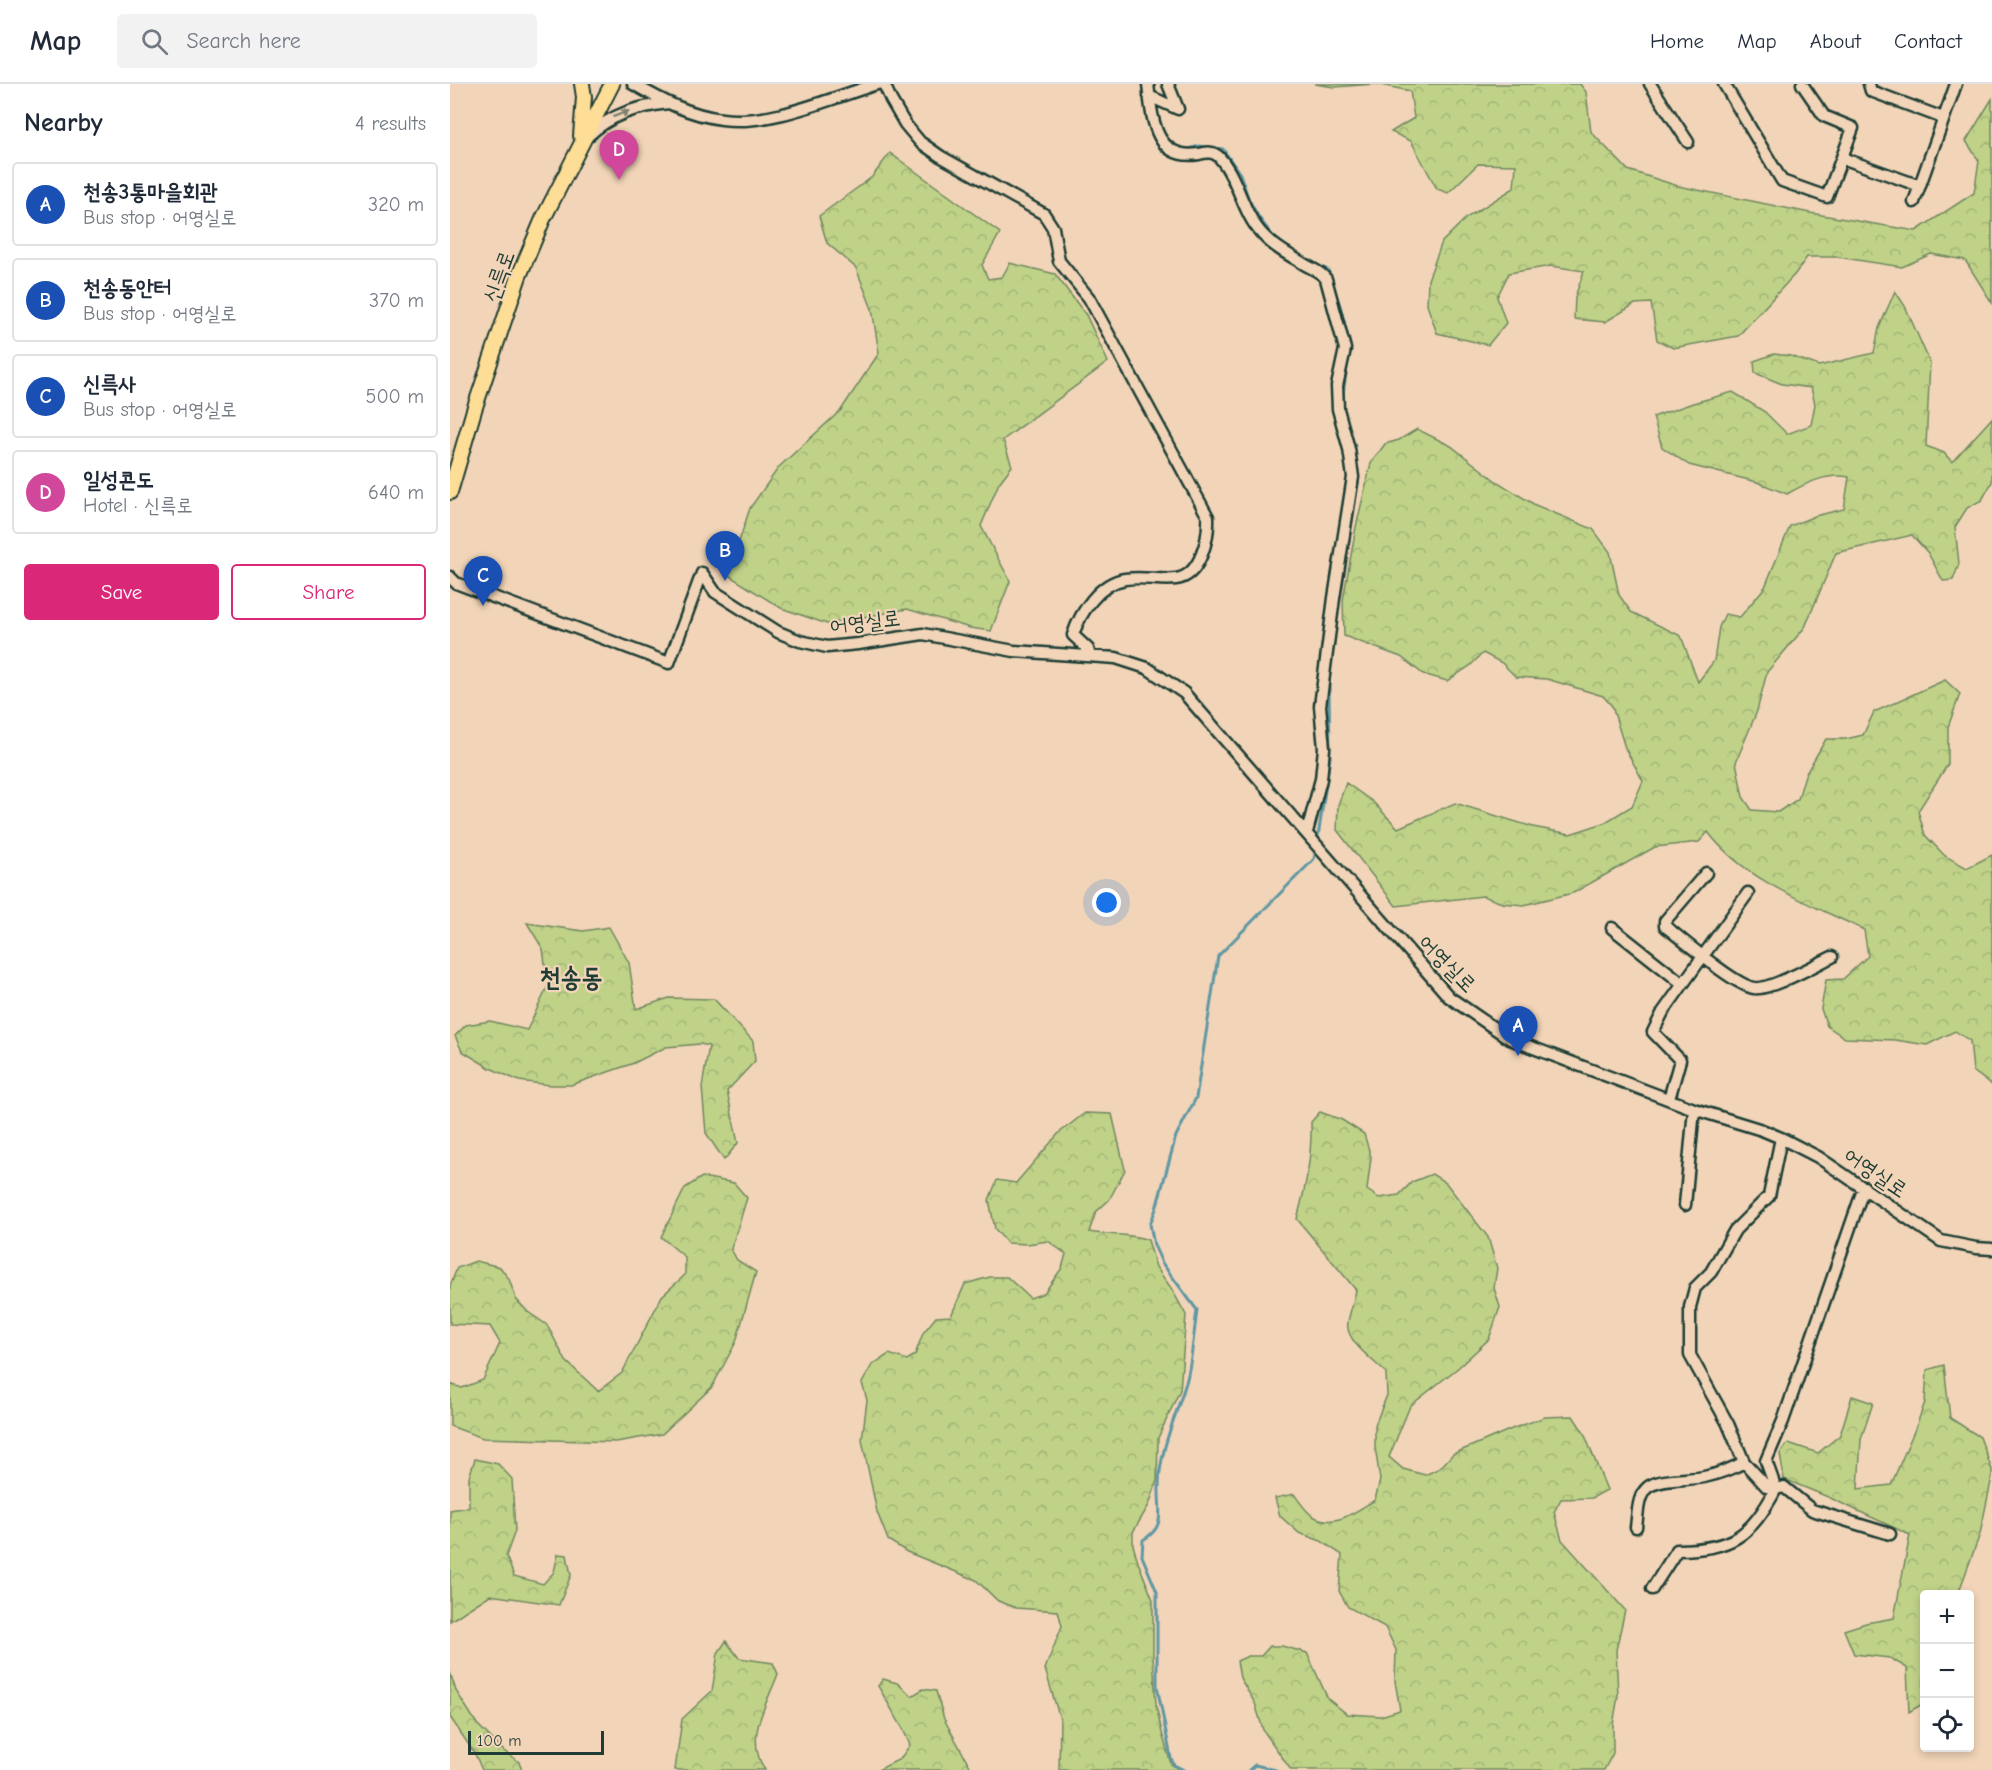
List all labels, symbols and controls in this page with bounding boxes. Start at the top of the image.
search box [117,14,537,68]
text: Map [30,25,81,57]
icon: search [138,25,171,58]
text: Search here [186,28,301,54]
text: Home [1650,29,1704,53]
text: Map [1737,29,1777,53]
text: About [1810,29,1861,53]
text: Contact [1894,29,1962,53]
text: Nearby [24,108,103,138]
one-way arrow [612,109,630,118]
text: 4 results [355,112,426,135]
pin: D [600,130,638,180]
text: 천송3통마을회관 [83,179,218,205]
text: A [40,193,51,216]
text: 320 m [368,193,424,216]
text: Bus stop · 어영실로 [83,206,237,229]
street label: 신륵로 [478,247,520,306]
text: 천송동안터 [83,275,172,301]
text: B [39,289,52,312]
text: 370 m [369,289,424,312]
text: Bus stop · 어영실로 [83,302,237,325]
text: 신륵사 [83,371,136,397]
text: C [39,385,52,408]
text: 500 m [366,385,424,408]
text: Bus stop · 어영실로 [83,398,237,421]
text: 일성콘도 [83,467,154,493]
text: D [39,481,52,504]
text: 640 m [368,481,424,504]
text: Hotel · 신륵로 [83,494,193,517]
pin: B [706,532,744,581]
pin: C [464,556,502,606]
button: Save [24,564,219,620]
button: Share [231,564,426,620]
street label: 어영실로 [828,605,902,639]
your location [1092,888,1121,917]
street label: 어영실로 [1413,929,1482,998]
district label: 천송동 [540,963,602,993]
pin: A [1498,1006,1538,1056]
street label: 어영실로 [1839,1142,1912,1203]
map controls [1920,1590,1974,1752]
button: + [1920,1590,1974,1644]
button: − [1920,1644,1974,1698]
button: locate [1920,1698,1974,1752]
scale bar [468,1728,604,1756]
text: 100 m [477,1732,521,1750]

